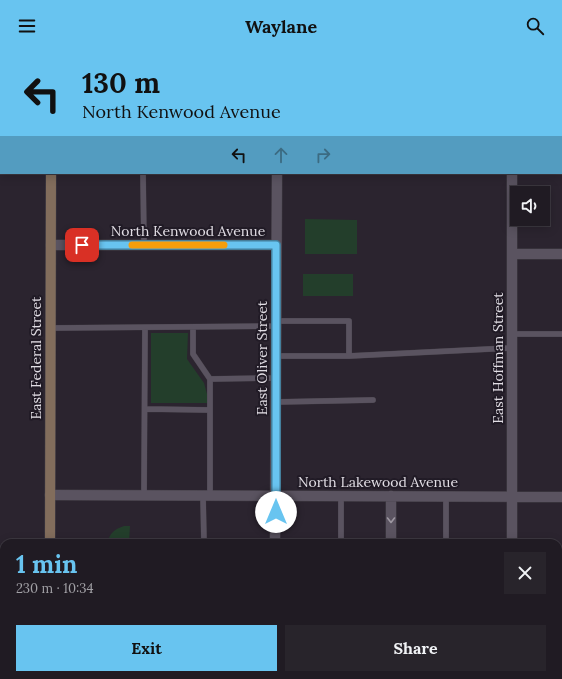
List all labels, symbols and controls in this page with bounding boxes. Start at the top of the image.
icon: menu [16,15,38,37]
text: Waylane [245,15,317,38]
icon: search [524,15,546,37]
text: 130 m [82,65,160,101]
icon: left [16,68,68,120]
text: North Kenwood Avenue [82,100,281,123]
icon: left [228,144,250,166]
icon: ahead [270,144,292,166]
icon: right [312,144,334,166]
map controls [510,186,550,226]
button: sound [510,186,550,226]
street label: North Kenwood Avenue [111,222,266,240]
pin [65,228,99,262]
icon: arrive [71,234,93,256]
street label: East Hoffman Street [489,292,507,424]
street label: East Federal Street [27,296,45,419]
street label: East Oliver Street [253,300,271,415]
street label: North Lakewood Avenue [298,473,458,491]
position arrow [255,491,297,533]
one-way arrow [387,517,395,523]
text: 1 min [16,549,77,580]
button: close [504,552,546,594]
text: 230 m · 10:34 [16,580,94,597]
button: Exit [16,625,277,671]
button: Share [285,625,546,671]

